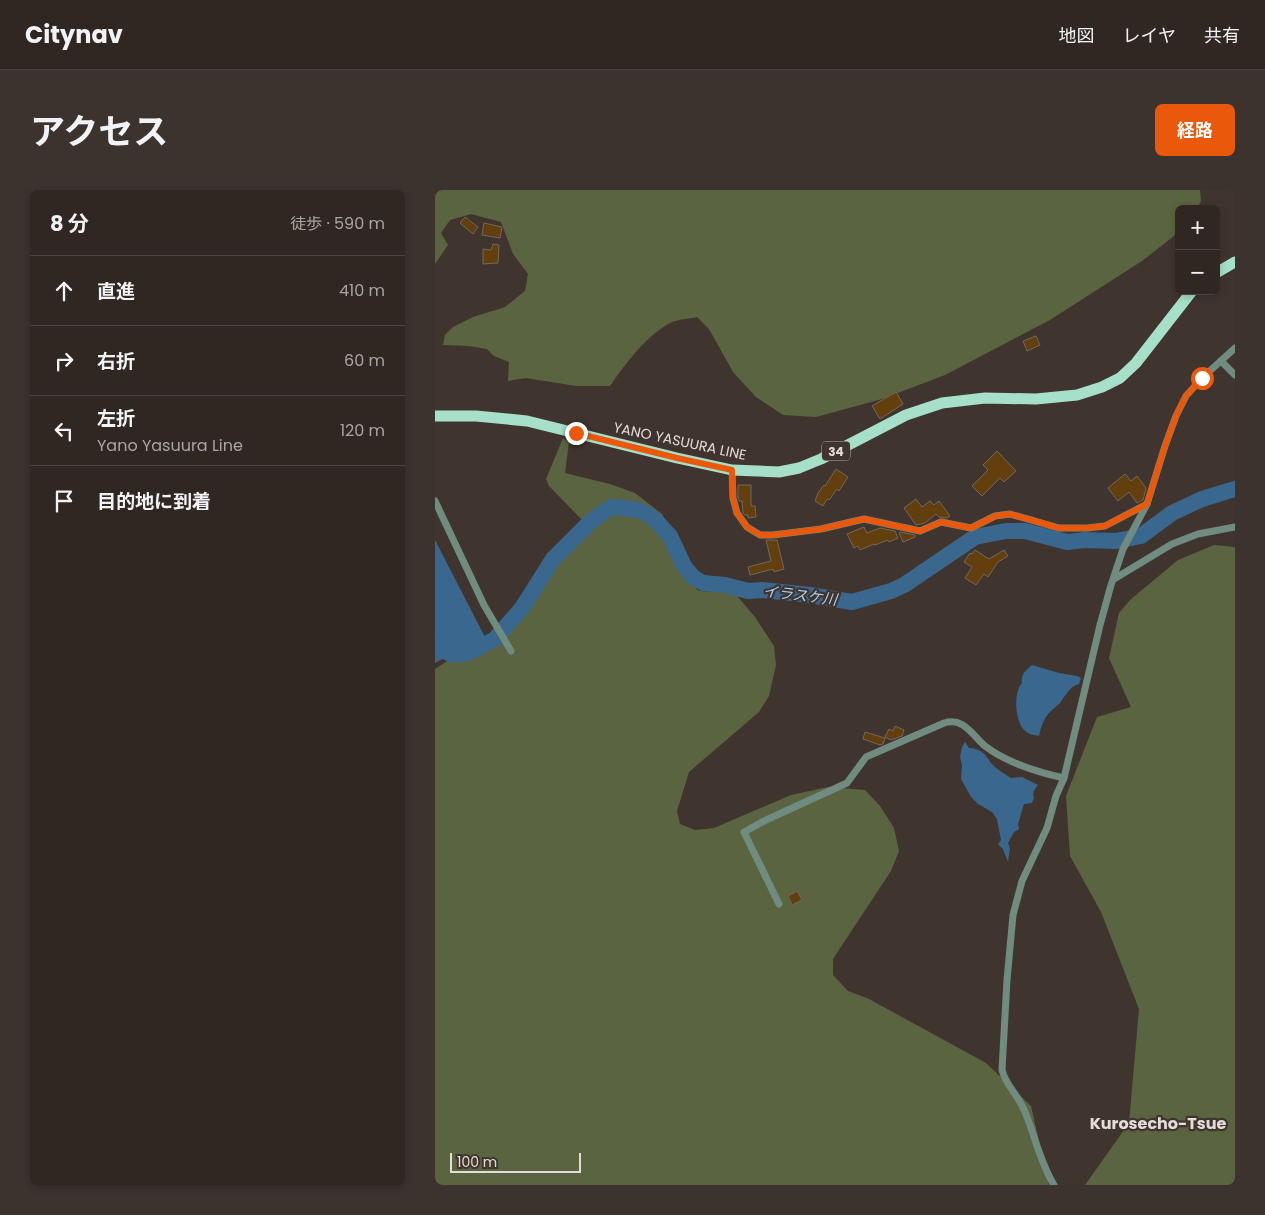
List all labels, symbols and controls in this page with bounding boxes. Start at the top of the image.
text: Citynav [25,18,123,51]
text: 地図 [1059,23,1095,48]
text: レイヤ [1123,23,1176,48]
text: 共有 [1204,23,1240,48]
button: 経路 [1155,104,1235,156]
text: アクセス [30,107,168,156]
map controls [1175,205,1220,295]
button: + [1175,205,1220,250]
text: 8 分 [50,209,89,238]
text: 徒歩 · 590 m [290,212,385,235]
button: − [1175,250,1220,295]
icon: ahead [50,277,78,305]
text: 直進 [97,278,135,305]
text: 410 m [339,279,385,302]
icon: right [50,347,78,375]
text: 右折 [97,348,135,375]
text: 60 m [344,349,385,372]
route start [1191,367,1214,390]
text: 左折 [97,405,135,432]
icon: left [50,417,78,445]
street label: YANO YASUURA LINE [612,417,748,465]
text: 120 m [340,419,385,442]
route end [565,422,588,445]
text: Yano Yasuura Line [97,434,243,457]
road number: 34 [822,442,850,460]
icon: arrive [50,487,78,515]
text: 目的地に到着 [97,488,211,515]
water label: イラスケ川 [762,580,840,610]
district label: Kurosecho-Tsue [1090,1112,1226,1135]
scale bar [450,1150,581,1173]
text: 100 m [457,1152,497,1172]

